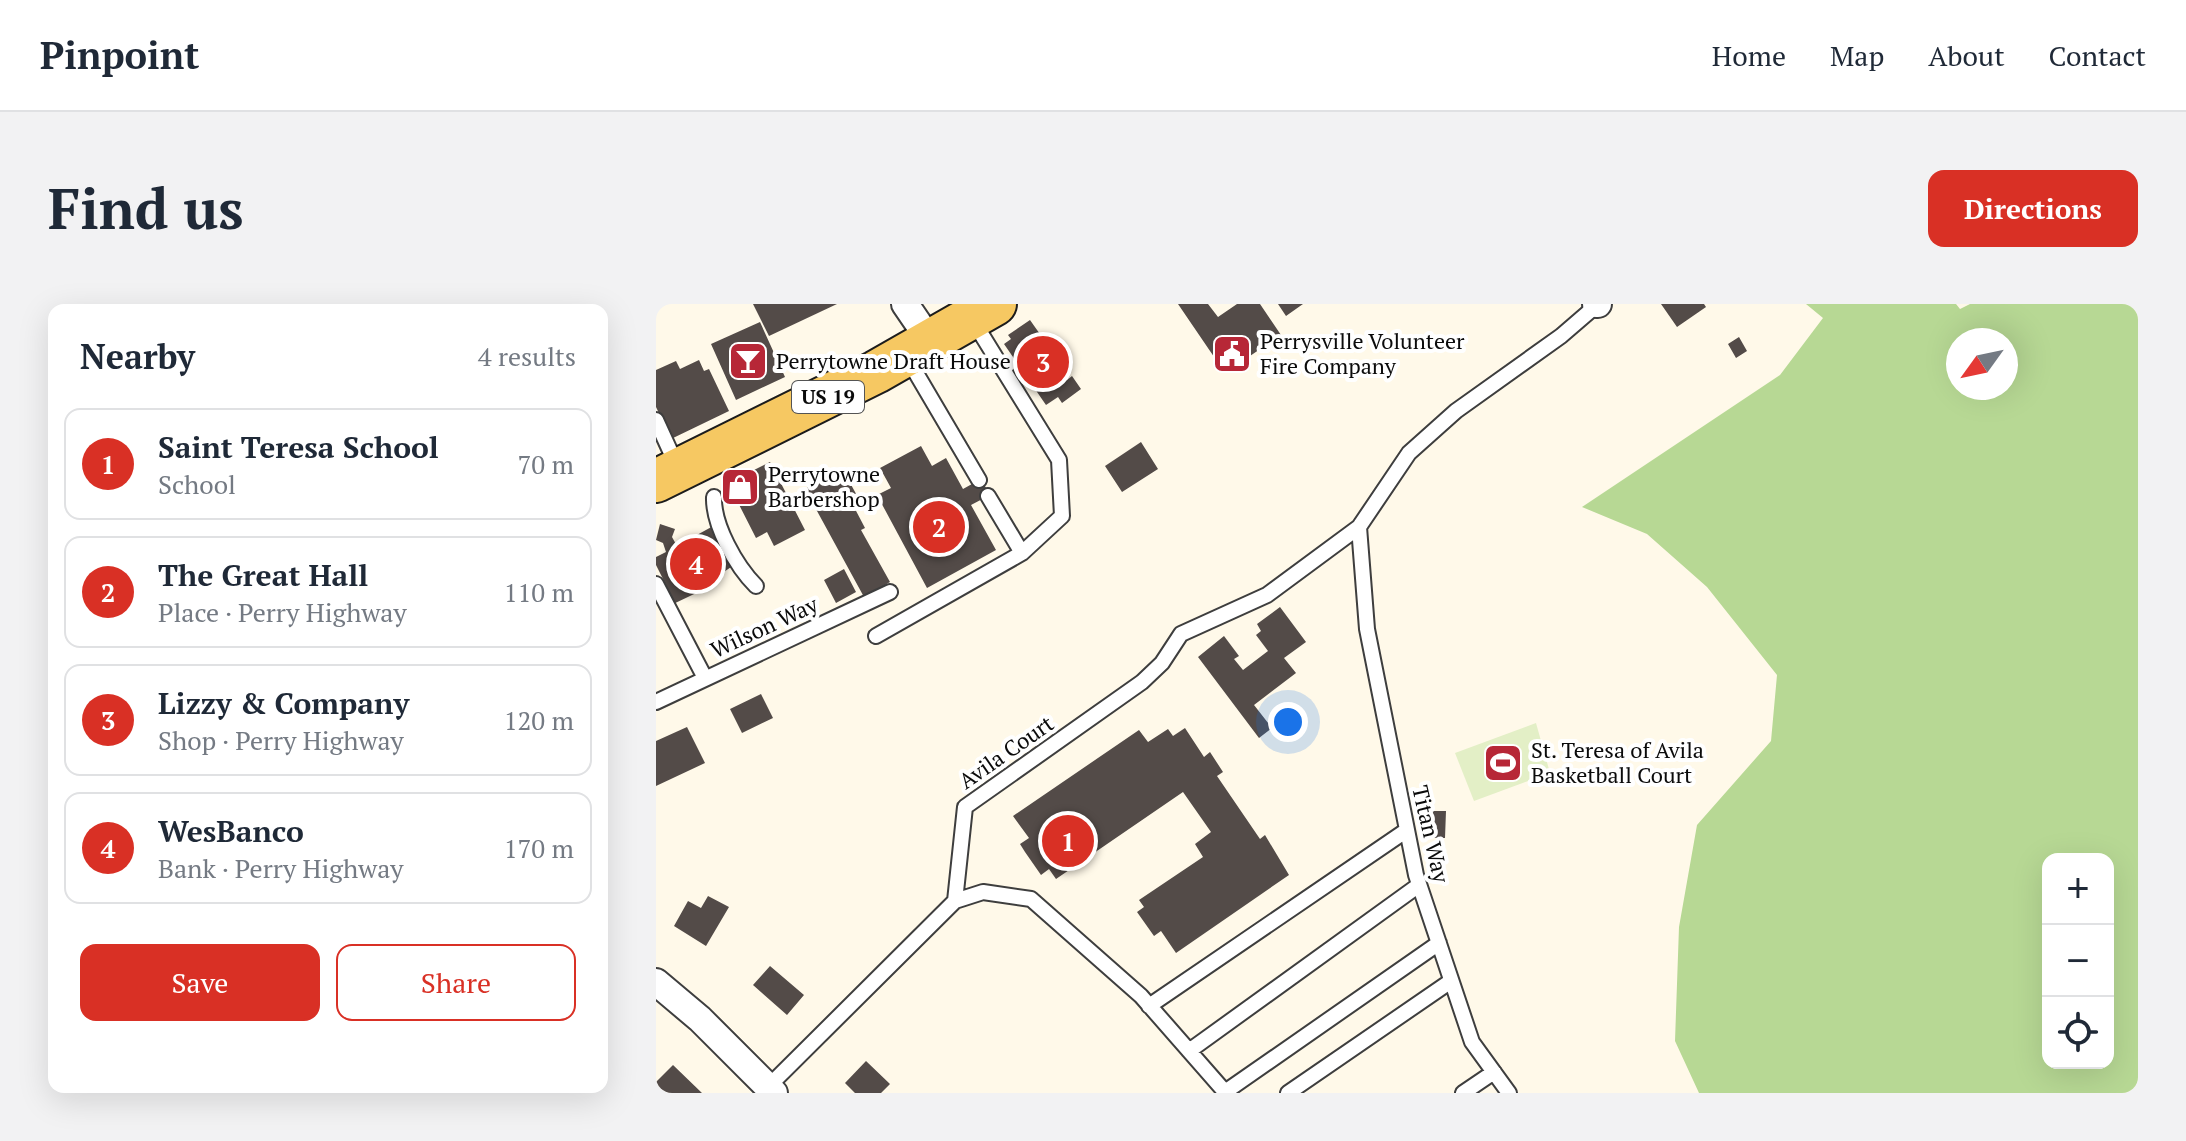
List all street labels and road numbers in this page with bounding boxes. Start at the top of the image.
road number: US 19 [792,381,864,413]
street label: Wilson Way [705,589,823,664]
street label: Avila Court [953,708,1059,795]
street label: Titan Way [1406,782,1457,886]

